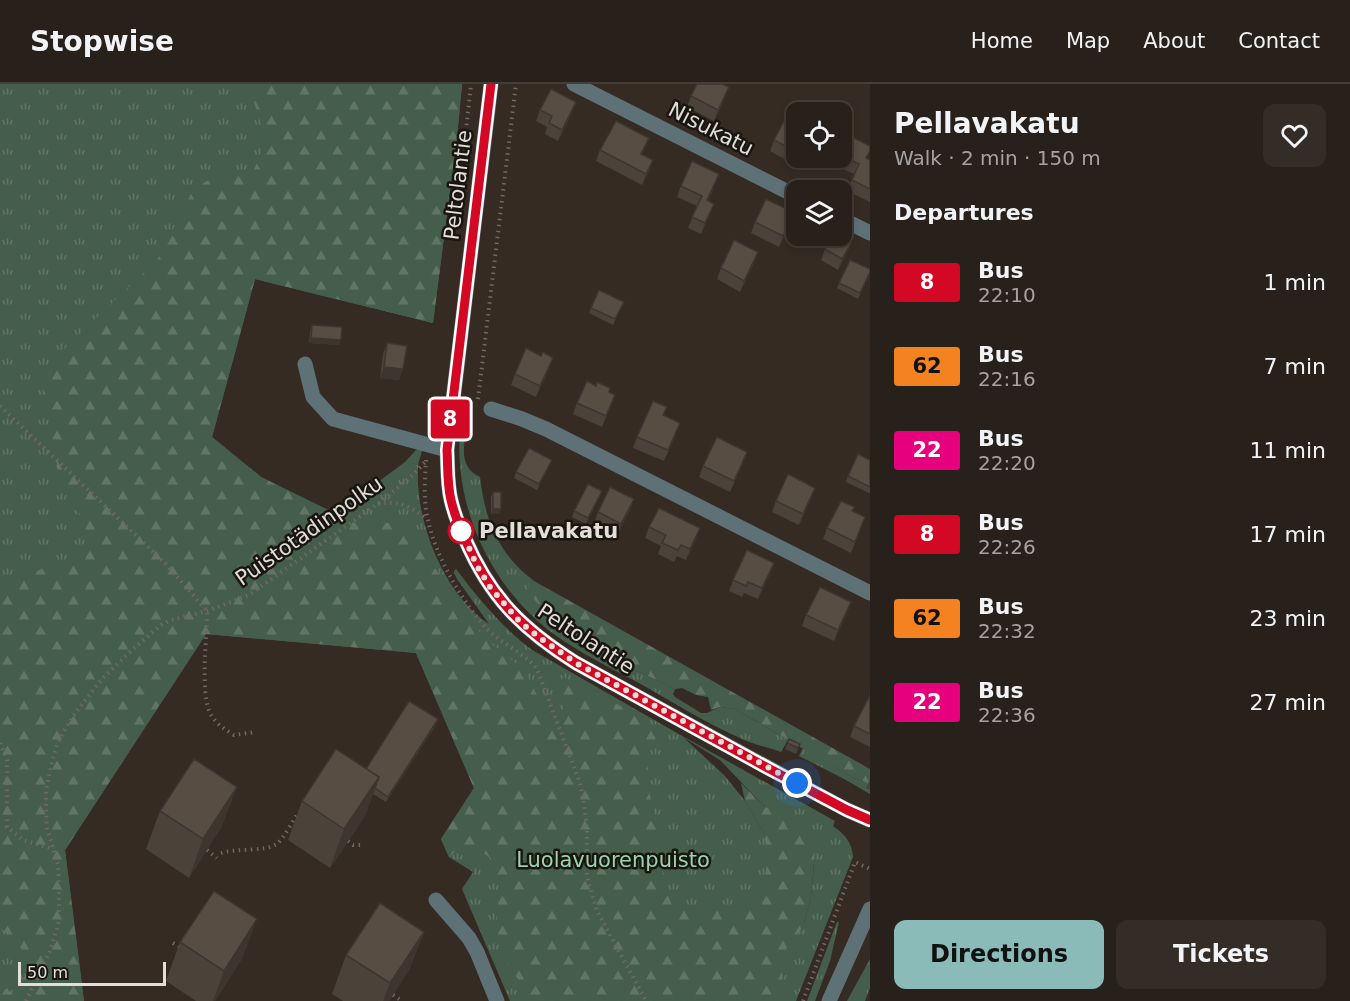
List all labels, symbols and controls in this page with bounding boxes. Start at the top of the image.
text: Stopwise [30,25,174,58]
text: Home [971,29,1033,53]
text: Map [1066,29,1110,53]
text: About [1143,29,1205,53]
text: Contact [1238,29,1320,53]
street label: Nisukatu [665,97,757,161]
map controls [786,102,852,246]
button: locate [786,102,852,168]
button: heart [1263,104,1326,167]
text: Pellavakatu [894,107,1080,140]
street label: Peltolantie [439,129,477,241]
text: Walk · 2 min · 150 m [894,146,1101,170]
button: layers [786,180,852,246]
text: Departures [894,200,1034,225]
text: Bus [978,258,1024,283]
text: 8 [920,270,934,294]
text: 1 min [1264,270,1326,295]
text: 22:10 [978,283,1036,307]
text: Bus [978,342,1024,367]
text: 62 [912,354,942,378]
text: 7 min [1264,354,1326,379]
text: 22:16 [978,367,1036,391]
line badge: 8 [430,400,470,438]
text: 8 [443,407,457,431]
text: Bus [978,426,1024,451]
text: 22 [912,438,942,462]
text: 11 min [1250,438,1326,463]
text: 22:20 [978,451,1036,475]
street label: Puistotädinpolku [231,471,387,591]
text: Bus [978,510,1024,535]
marker: Pellavakatu [448,518,474,544]
place label: Pellavakatu [479,519,618,543]
text: 8 [920,522,934,546]
text: 17 min [1250,522,1326,547]
text: 22:26 [978,535,1036,559]
text: Bus [978,594,1024,619]
street label: Peltolantie [533,599,639,679]
text: 62 [912,606,942,630]
text: 23 min [1250,606,1326,631]
text: 22:32 [978,619,1036,643]
text: Bus [978,678,1024,703]
text: 22 [912,690,942,714]
text: 27 min [1250,690,1326,715]
text: 22:36 [978,703,1036,727]
your location [782,768,812,798]
park label: Luolavuorenpuisto [516,848,710,872]
button: Directions [894,920,1104,989]
button: Tickets [1116,920,1326,989]
scale bar [18,959,166,986]
text: 50 m [27,963,68,982]

